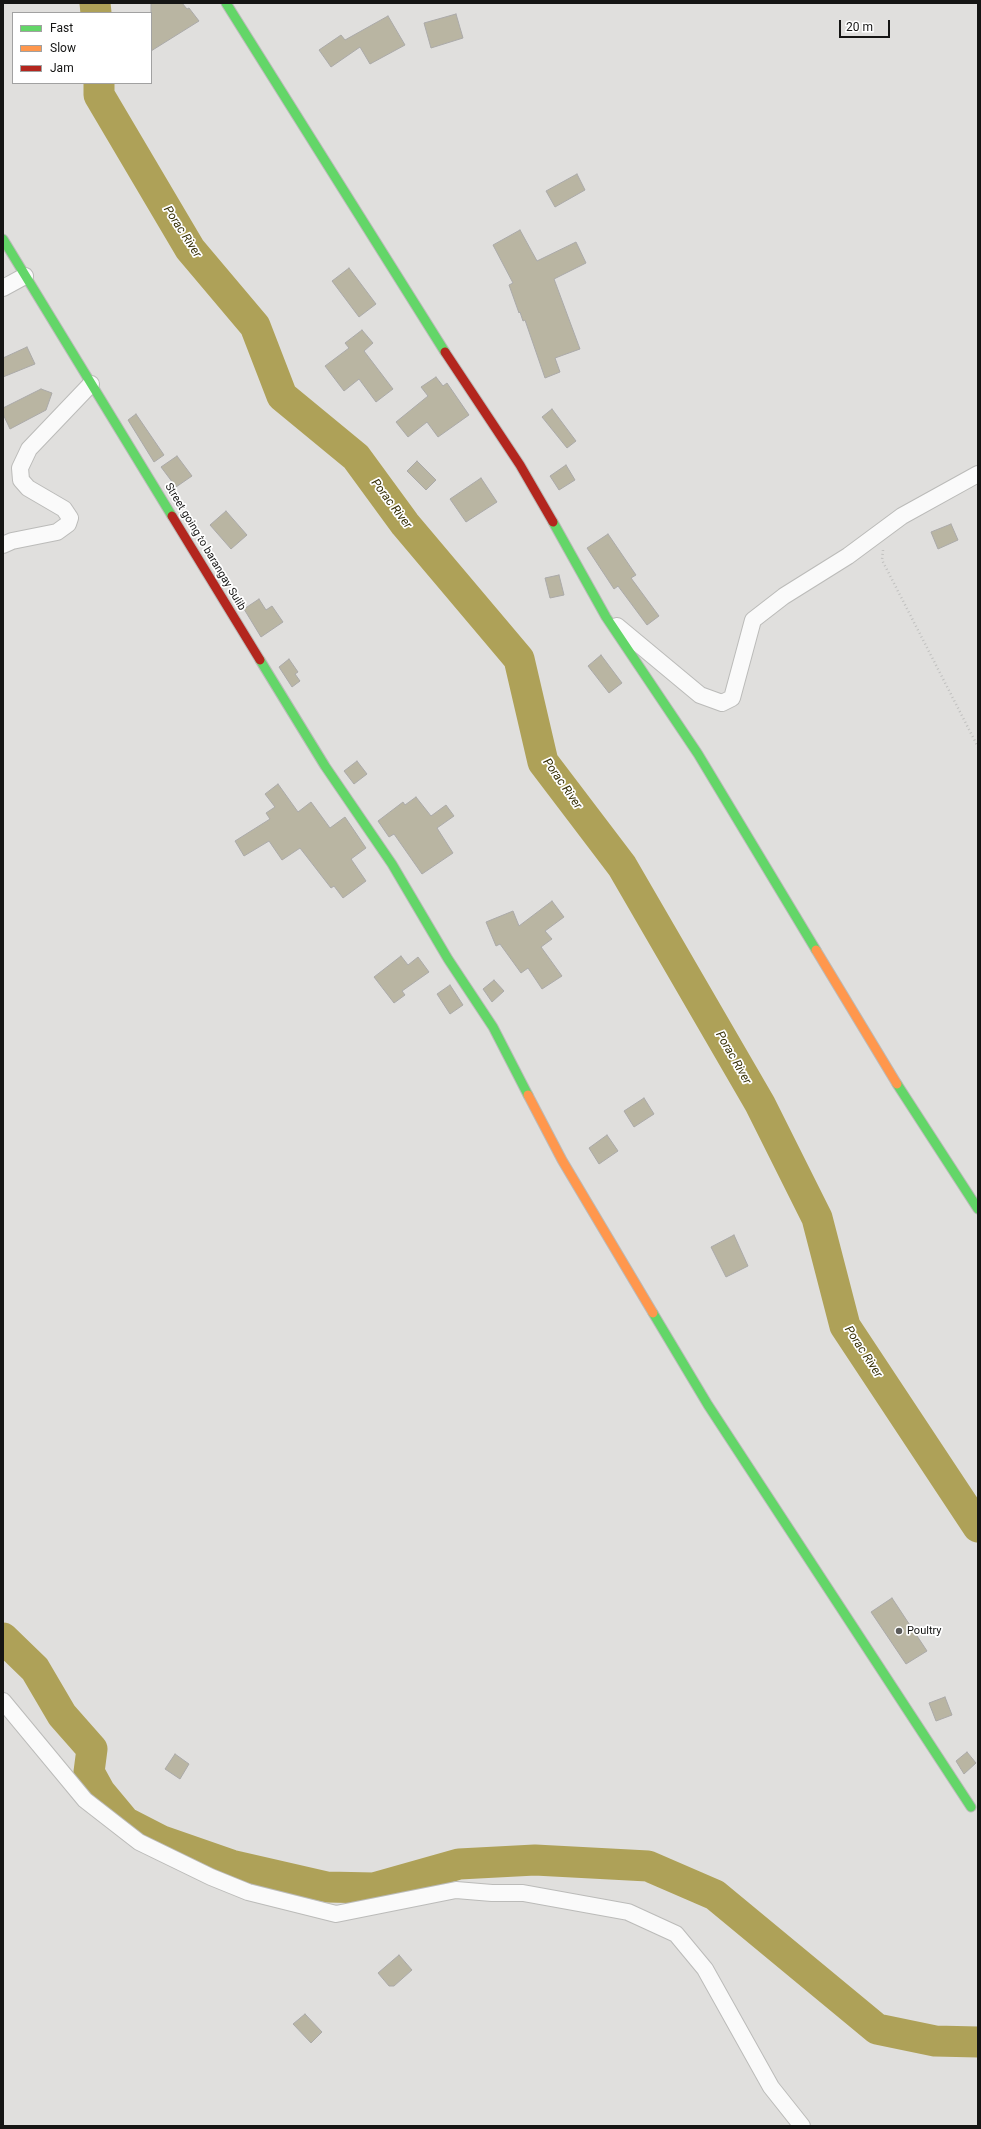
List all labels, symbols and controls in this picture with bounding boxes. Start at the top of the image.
legend [12,12,152,84]
scale bar [841,12,892,38]
text: 20 m [846,20,873,34]
text: Fast [50,21,73,35]
text: Slow [50,41,76,55]
text: Jam [50,61,74,75]
water label: Porac River [160,203,204,261]
water label: Porac River [368,476,414,532]
street label: Street going to barangay Sulib [162,481,248,613]
water label: Porac River [539,756,585,812]
water label: Porac River [712,1029,754,1087]
water label: Porac River [841,1323,885,1381]
place label: Poultry [907,1624,942,1638]
marker: Poultry [894,1626,904,1636]

